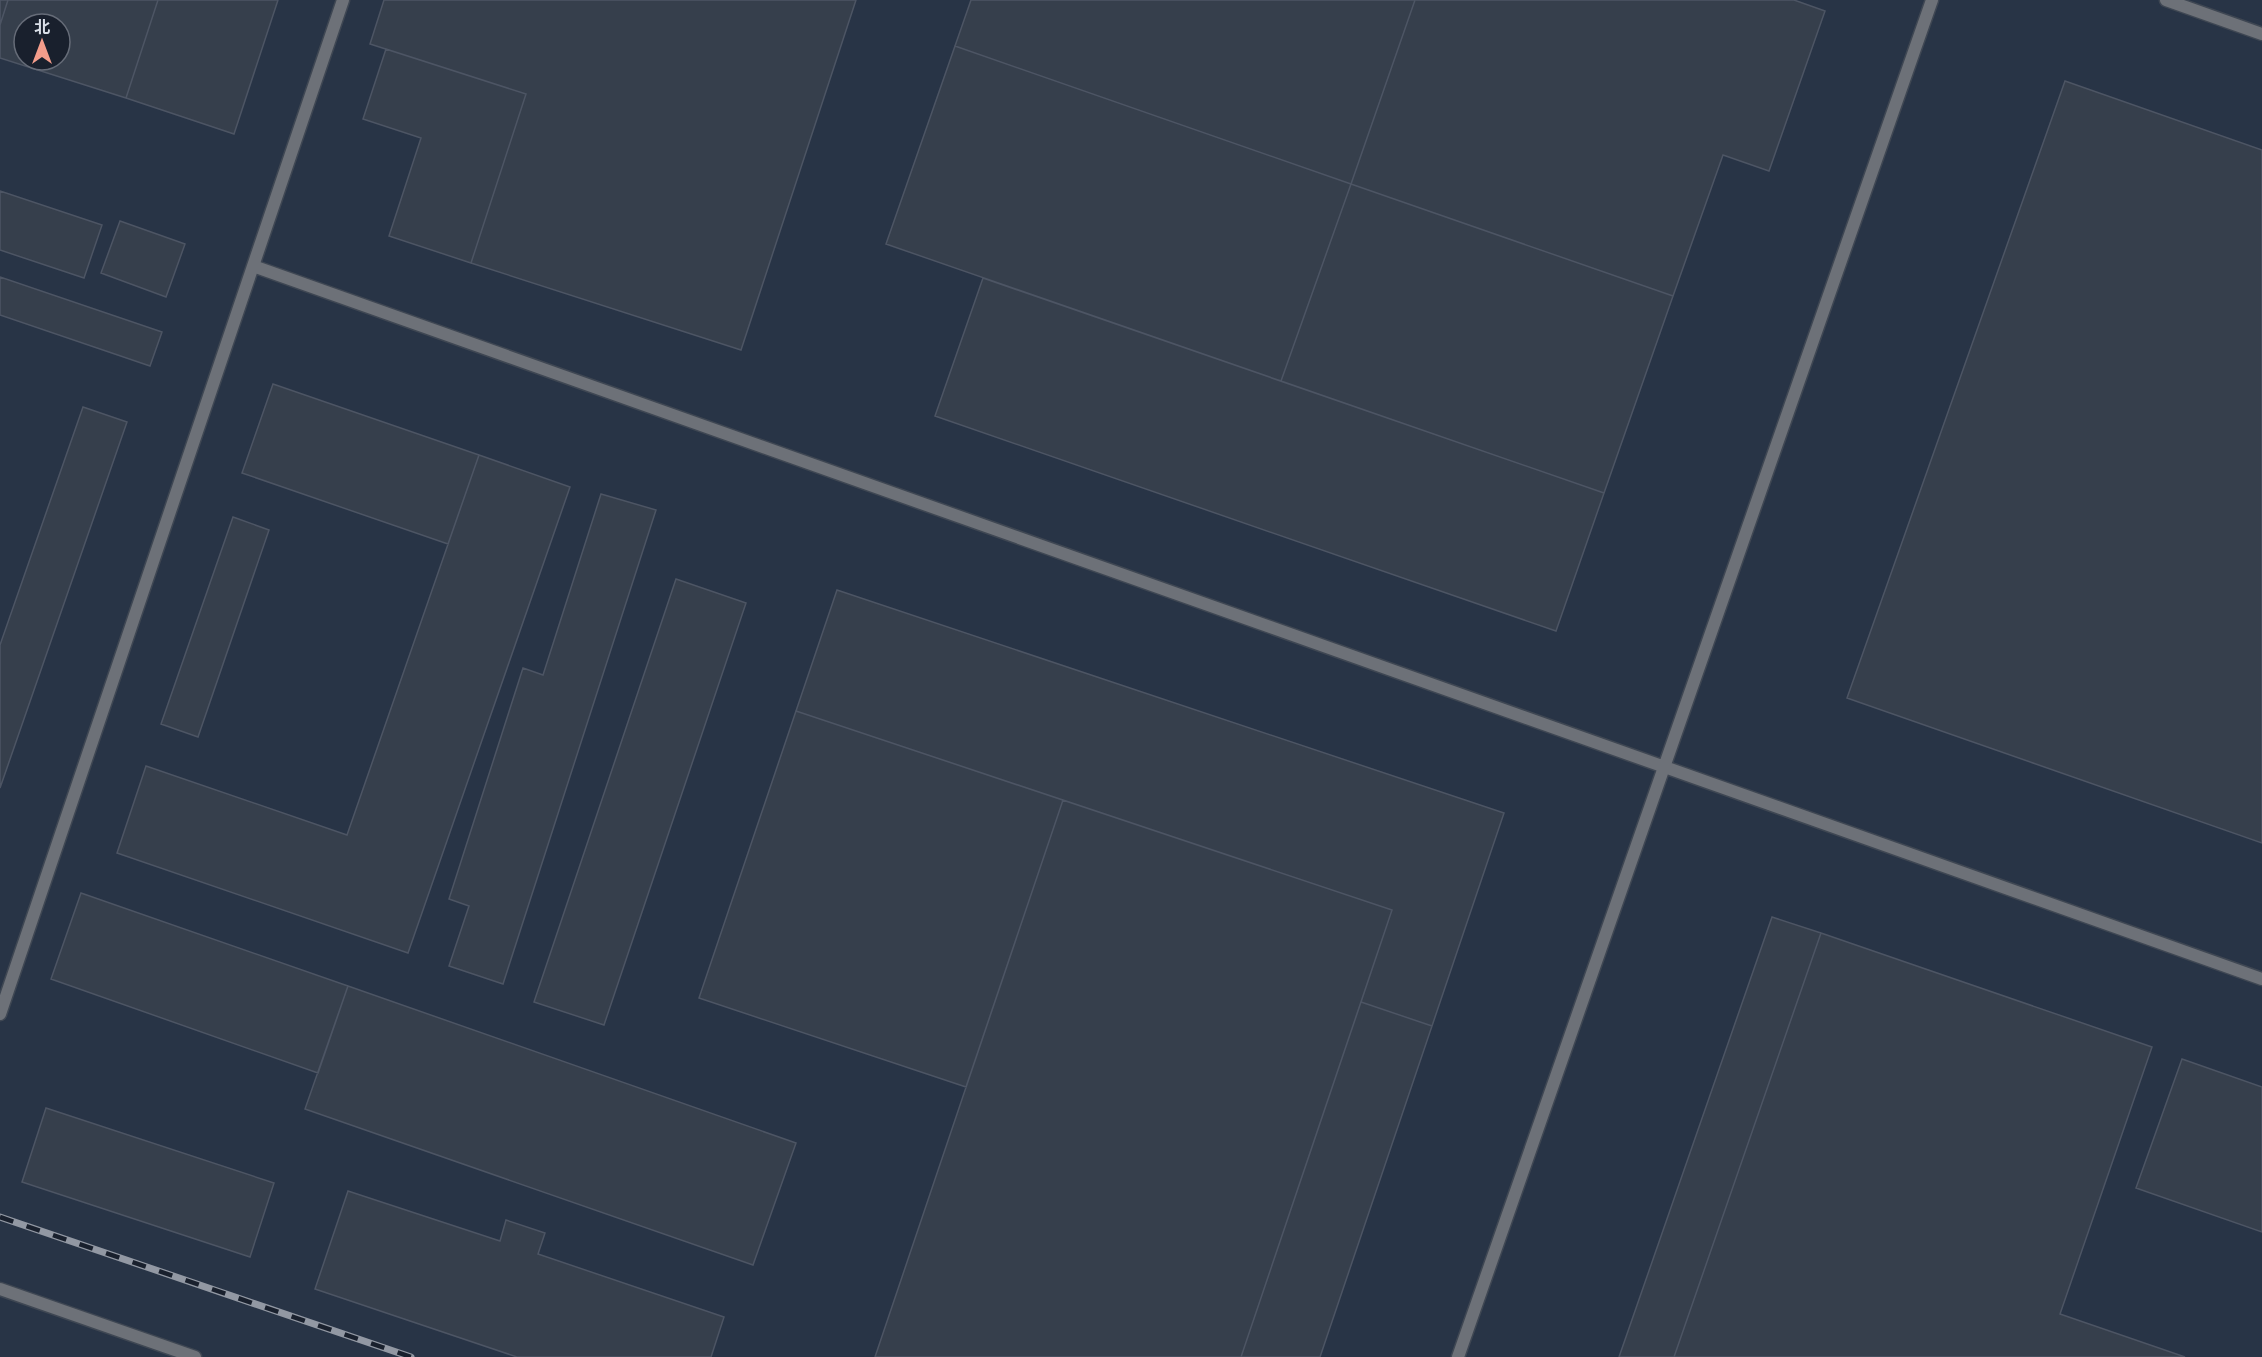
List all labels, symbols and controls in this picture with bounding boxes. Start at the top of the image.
north arrow [12,12,72,72]
text: 北 [34,14,50,38]

